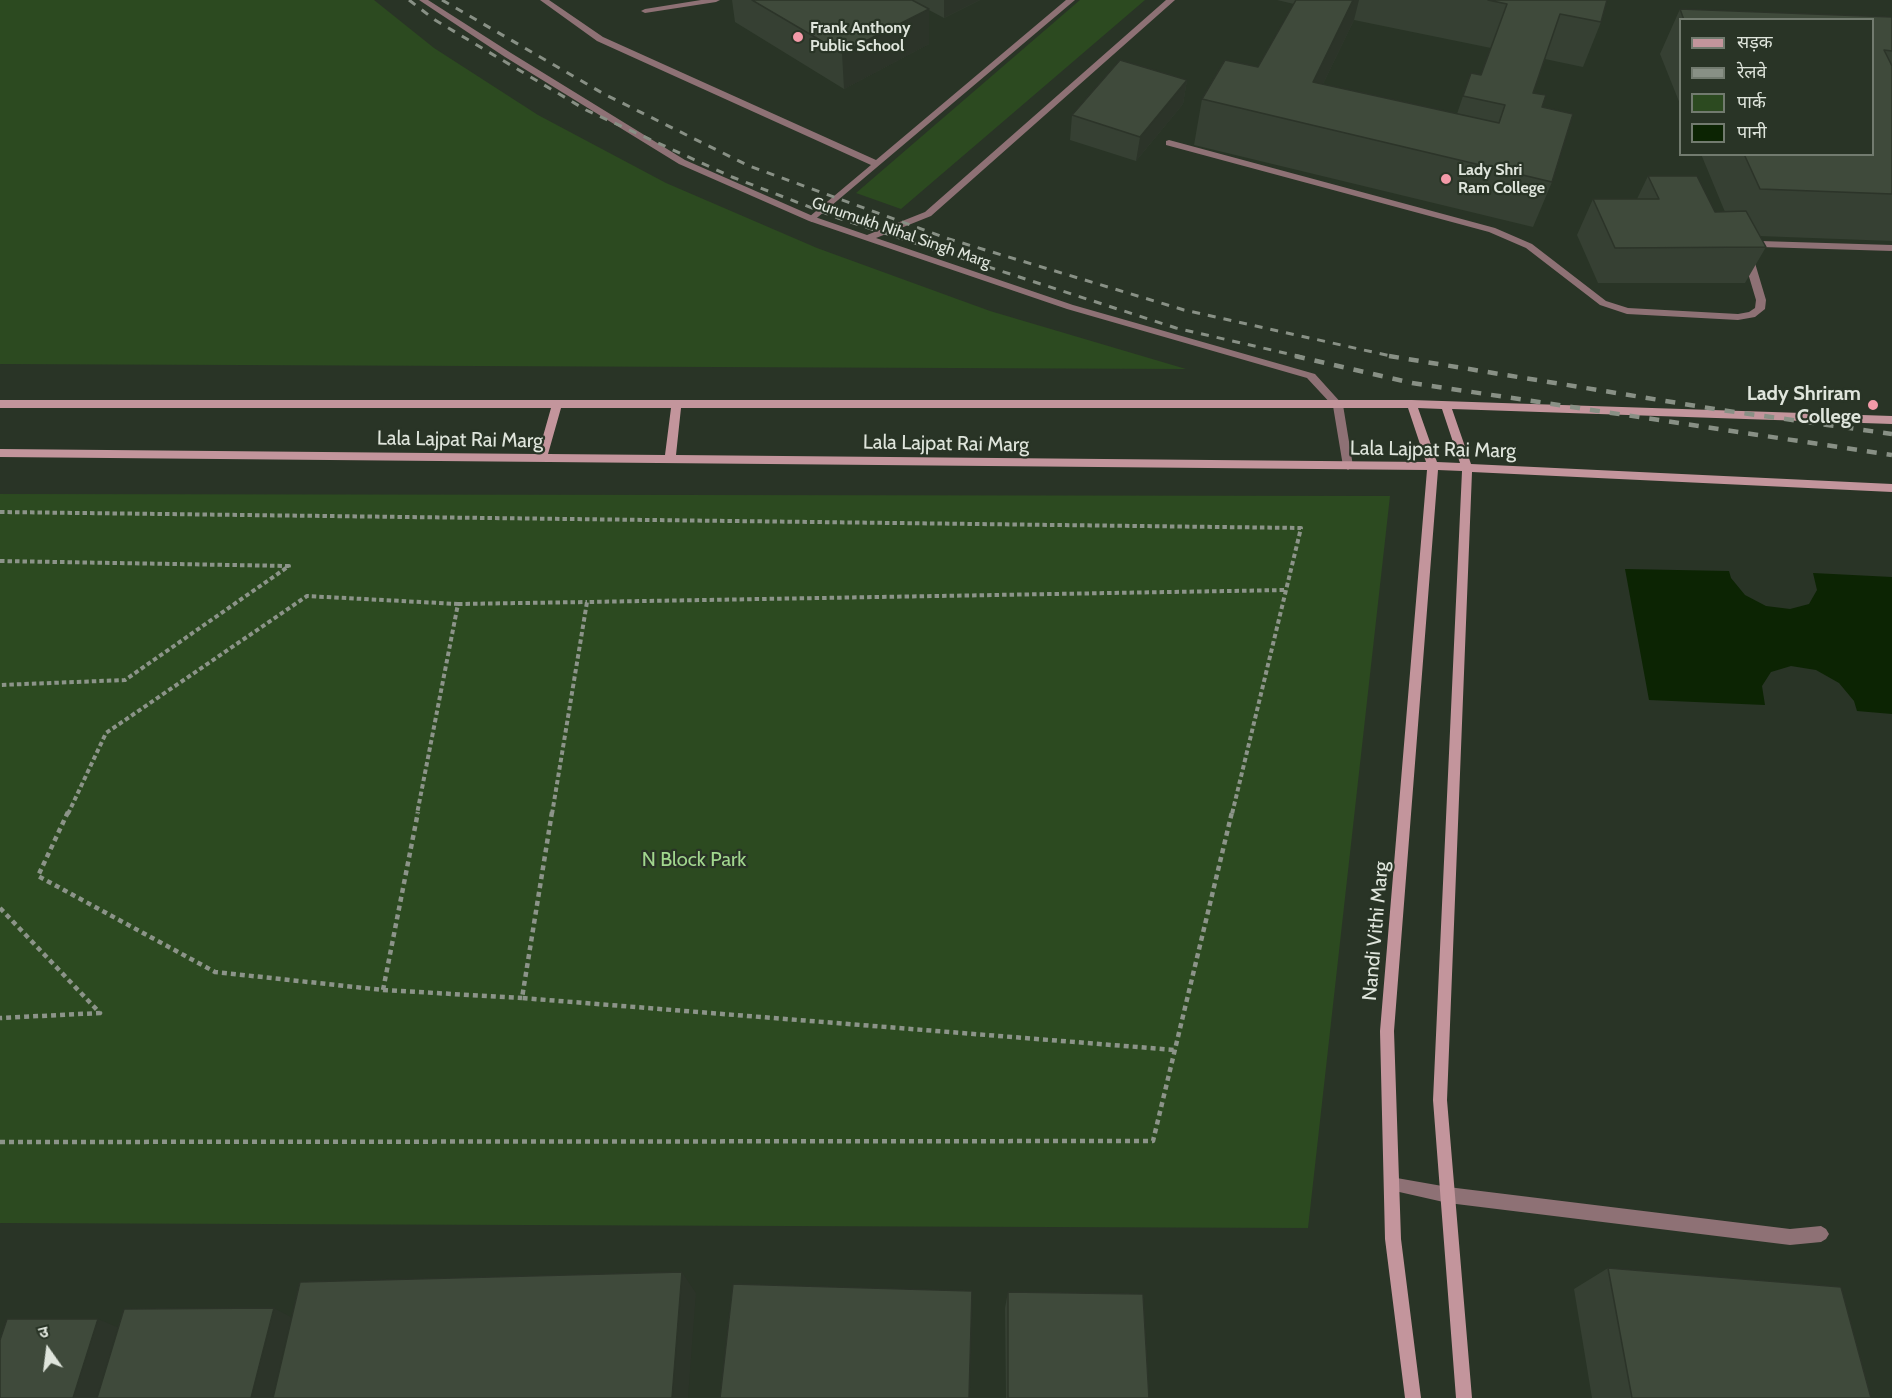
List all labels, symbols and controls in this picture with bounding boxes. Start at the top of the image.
place label: Frank Anthony Public School [810,18,911,56]
legend [1679,18,1874,156]
marker: Frank Anthony Public School [791,30,805,44]
text: सड़क [1737,31,1773,53]
text: रेलवे [1737,61,1767,83]
text: पार्क [1737,91,1766,113]
text: पानी [1737,121,1767,143]
place label: Lady Shri Ram College [1458,160,1545,198]
marker: Lady Shri Ram College [1439,172,1453,186]
street label: Gurumukh Nihal Singh Marg [809,193,993,273]
place label: Lady Shriram College [1747,382,1861,429]
marker: Lady Shriram College [1866,398,1880,412]
street label: Lala Lajpat Rai Marg [377,427,543,453]
street label: Lala Lajpat Rai Marg [863,431,1029,457]
street label: Lala Lajpat Rai Marg [1350,437,1516,463]
park label: N Block Park [642,848,746,872]
street label: Nandi Vithi Marg [1358,860,1394,1002]
north arrow [18,1320,78,1380]
text: उ [37,1322,50,1342]

